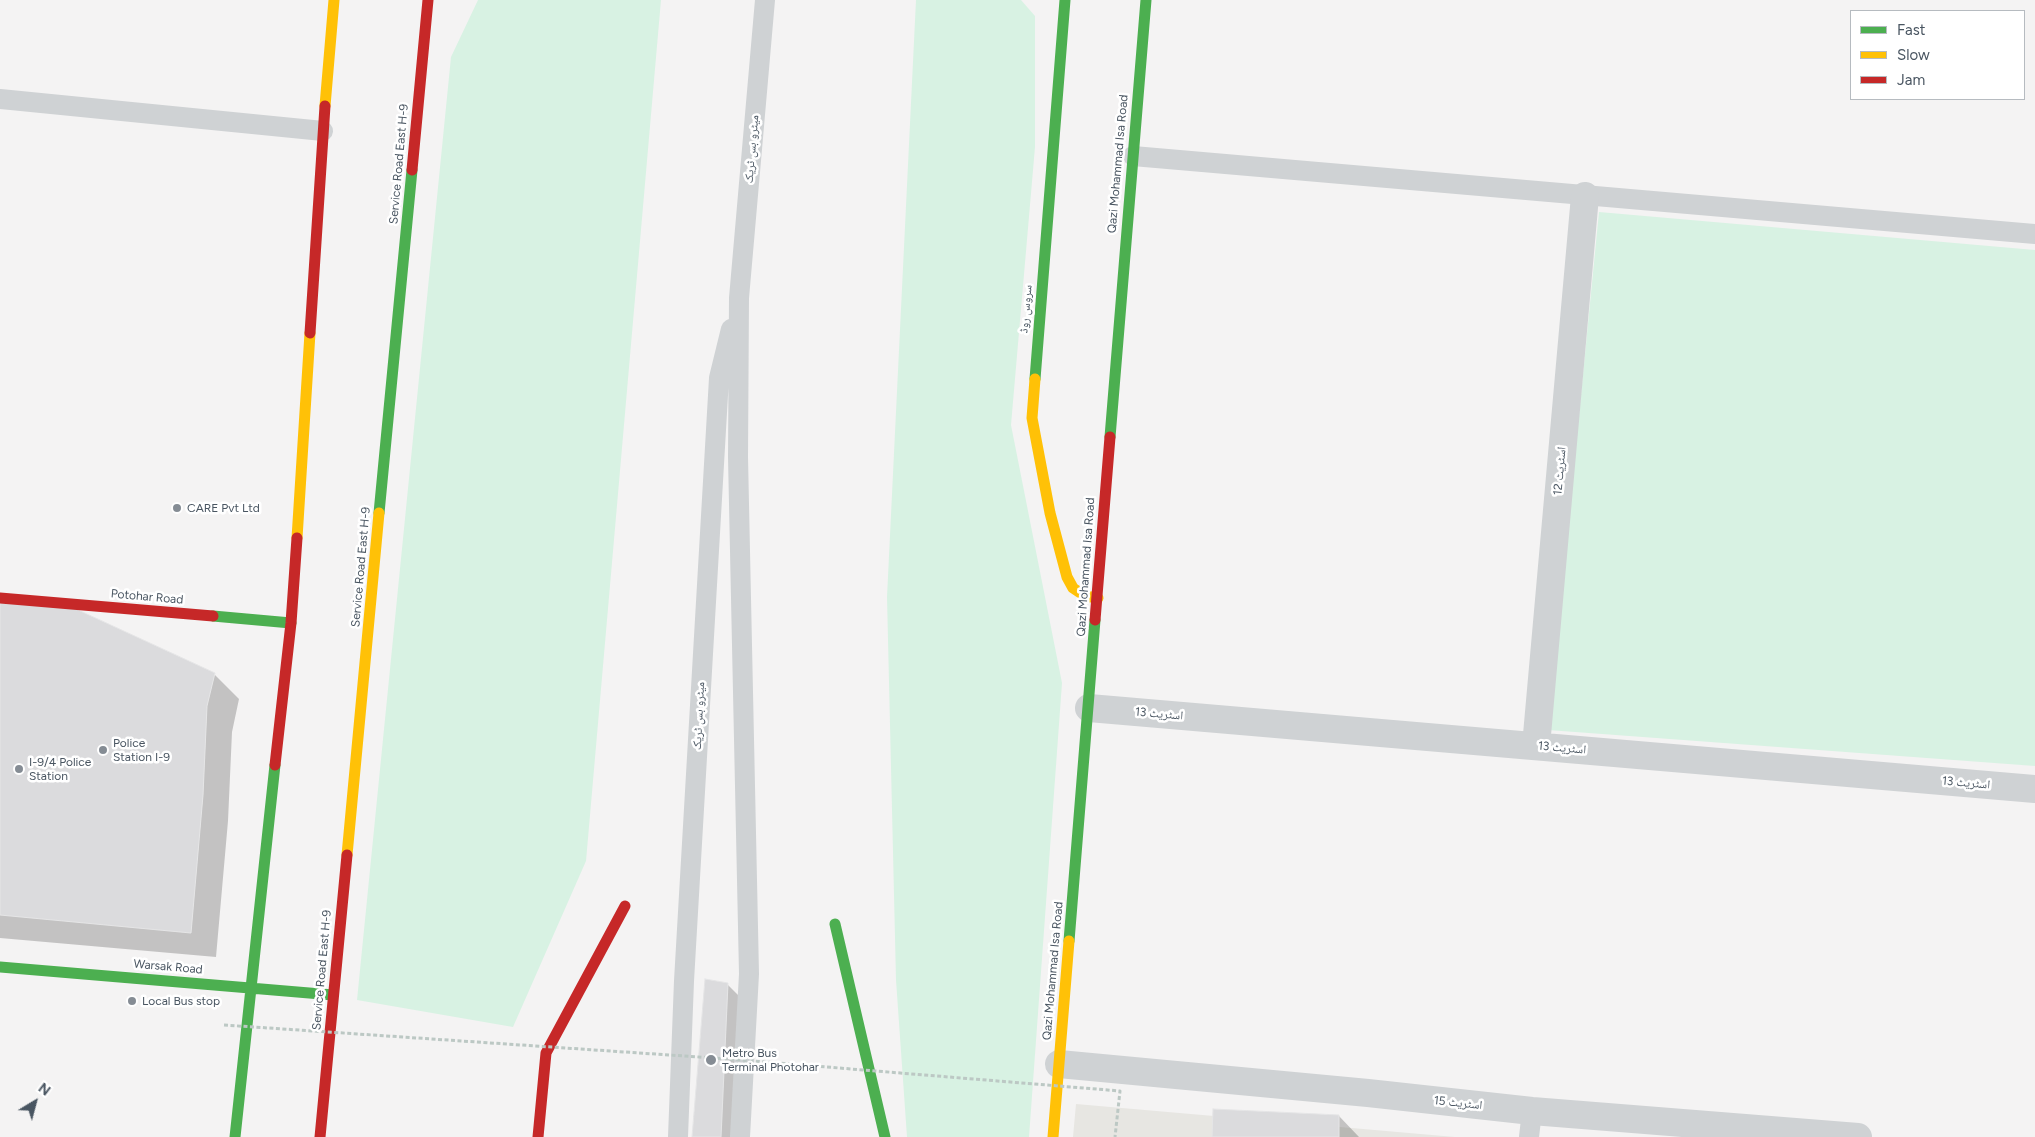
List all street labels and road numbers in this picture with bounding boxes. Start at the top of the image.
street label: Qazi Mohammad Isa Road [1105,94,1131,234]
street label: Service Road East H-9 [387,103,411,225]
street label: میٹرو بس ٹریک [742,114,762,184]
street label: سروس روڈ [1017,284,1035,334]
street label: اسٹریٹ 12 [1551,446,1569,496]
street label: Qazi Mohammad Isa Road [1074,497,1098,637]
street label: Service Road East H-9 [349,506,373,628]
street label: Potohar Road [110,587,184,607]
street label: میٹرو بس ٹریک [690,681,708,751]
street label: اسٹریٹ 13 [1134,705,1184,723]
street label: اسٹریٹ 13 [1537,739,1587,757]
street label: اسٹریٹ 13 [1941,774,1991,792]
street label: Qazi Mohammad Isa Road [1040,901,1066,1041]
street label: Service Road East H-9 [310,909,334,1031]
street label: Warsak Road [133,957,203,977]
street label: اسٹریٹ 15 [1433,1093,1483,1113]

